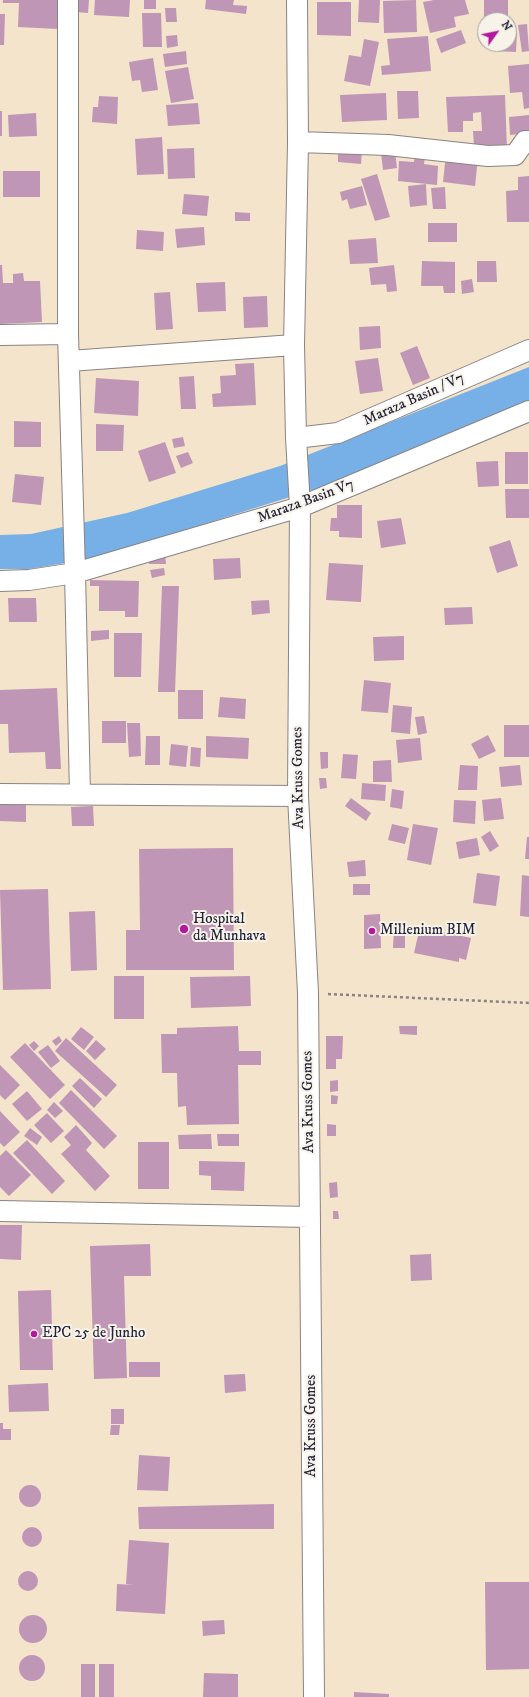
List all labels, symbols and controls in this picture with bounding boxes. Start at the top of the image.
north arrow [477,12,517,52]
text: N [498,18,515,34]
street label: Maraza Basin / V7 [361,370,467,430]
street label: Maraza Basin V7 [255,476,357,528]
street label: Ava Kruss Gomes [289,727,309,829]
place label: Hospital da Munhava [193,911,266,946]
place label: Millenium BIM [380,922,476,940]
marker: Hospital da Munhava [178,923,190,935]
marker: Millenium BIM [367,926,377,936]
street label: Ava Kruss Gomes [299,1051,319,1153]
place label: EPC 25 de Junho [42,1325,145,1343]
marker: EPC 25 de Junho [29,1329,39,1339]
street label: Ava Kruss Gomes [303,1375,321,1477]

